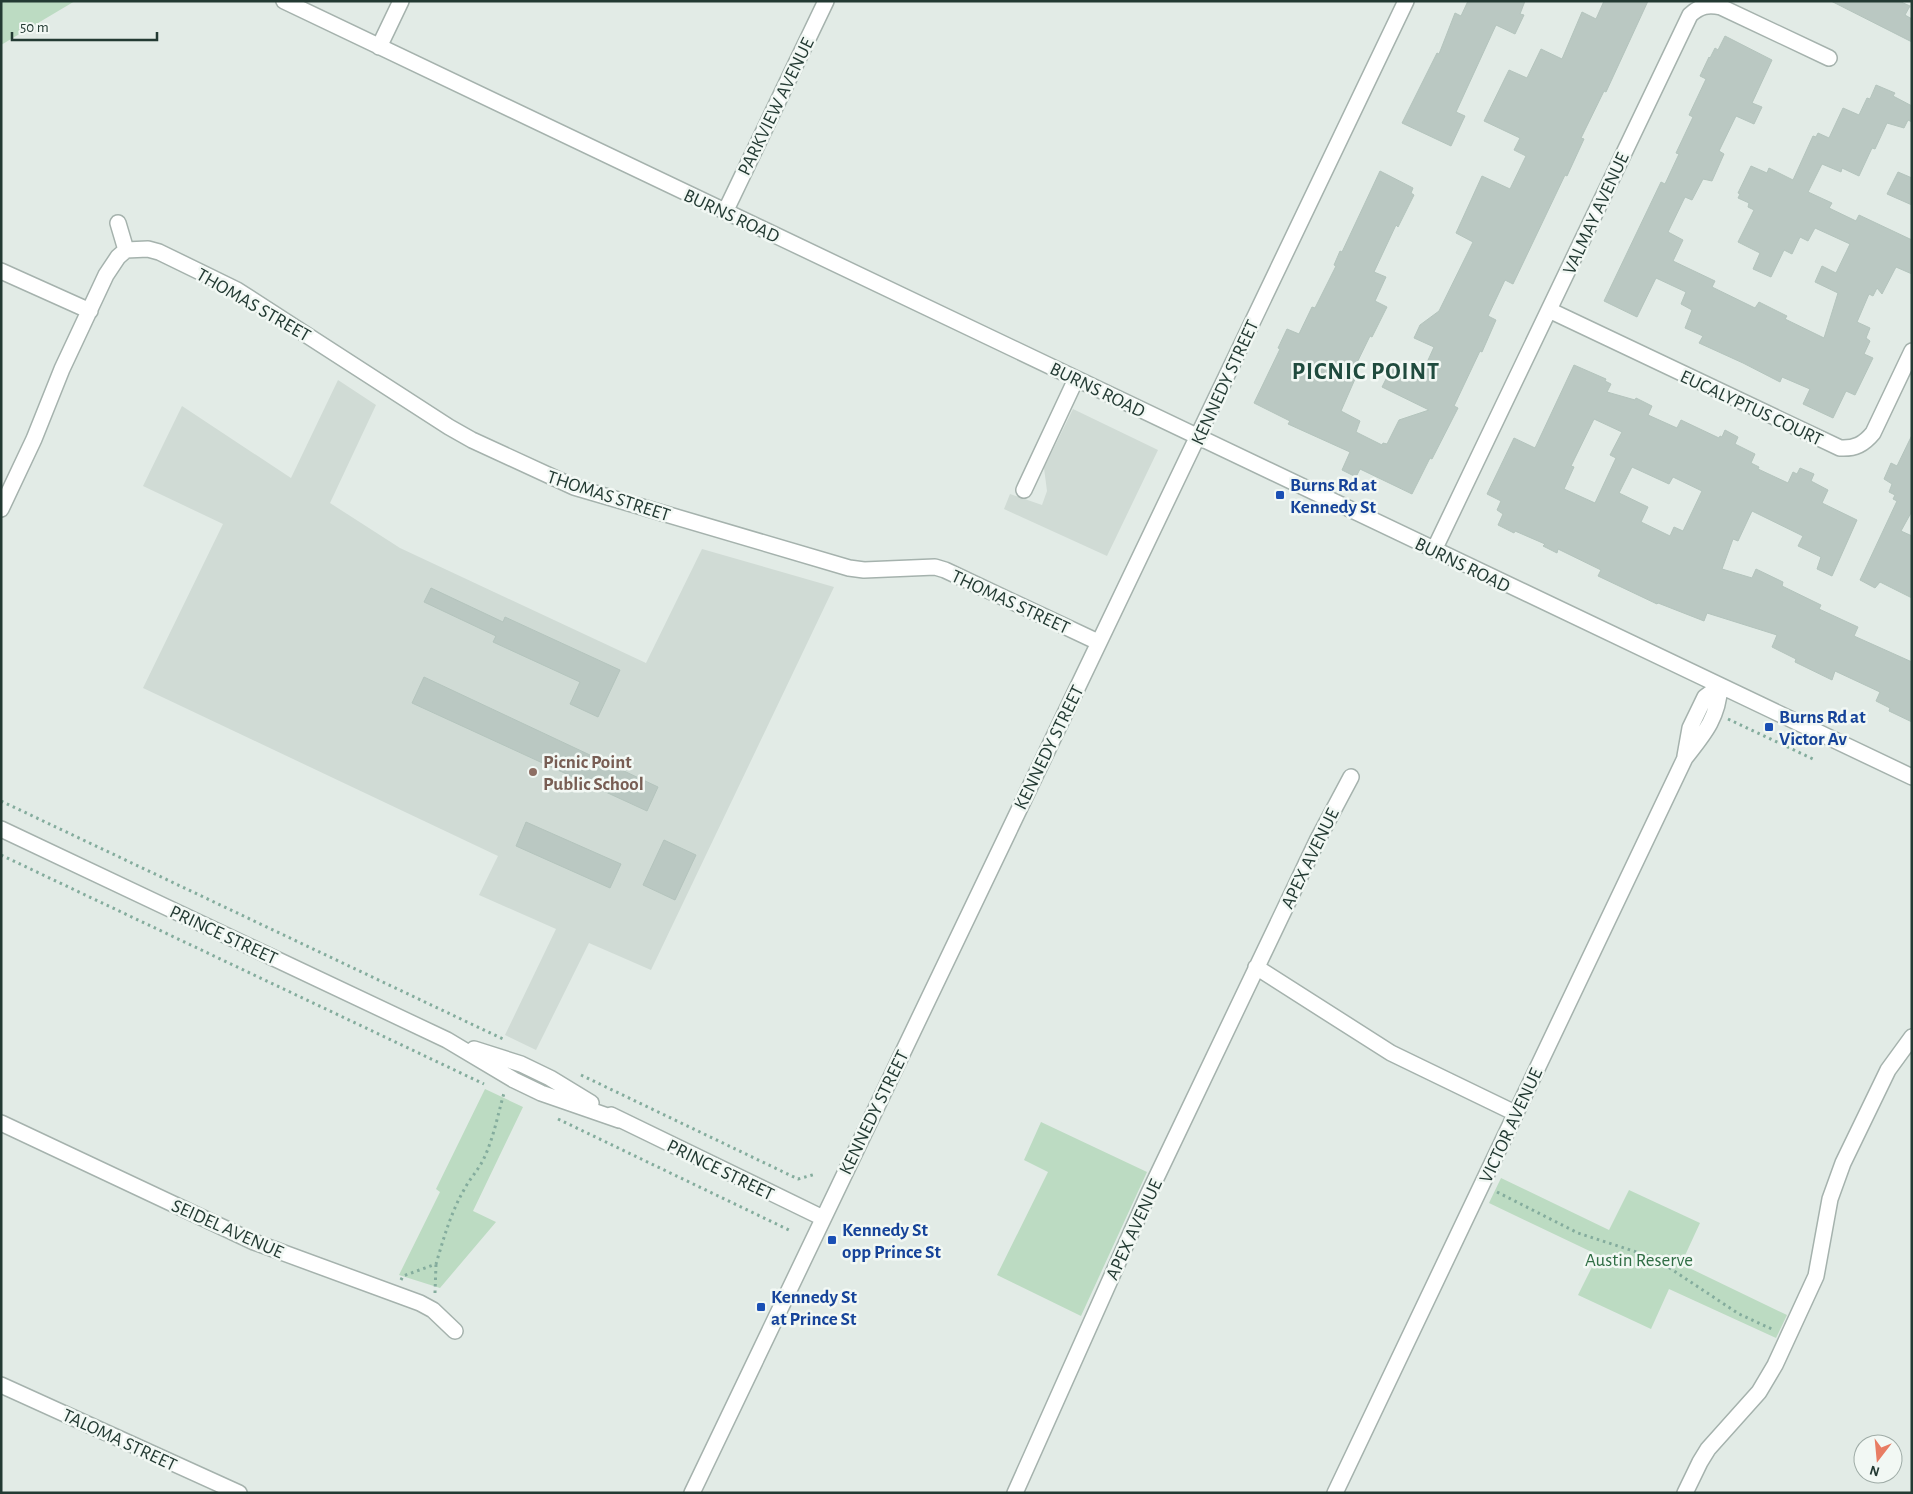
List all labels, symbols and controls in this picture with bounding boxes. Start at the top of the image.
scale bar [12,10,158,42]
text: 50 m [20,20,49,35]
street label: PARKVIEW AVENUE [735,35,818,178]
street label: VALMAY AVENUE [1560,150,1633,277]
street label: BURNS ROAD [681,186,782,247]
street label: THOMAS STREET [193,265,314,346]
street label: KENNEDY STREET [1188,317,1263,448]
street label: BURNS ROAD [1047,359,1148,421]
district label: PICNIC POINT [1292,360,1440,384]
street label: EUCALYPTUS COURT [1677,367,1826,450]
street label: THOMAS STREET [545,468,672,525]
place label: Burns Rd at Kennedy St [1290,476,1377,517]
marker: Burns Rd at Kennedy St [1274,489,1286,501]
street label: BURNS ROAD [1412,534,1513,596]
street label: THOMAS STREET [948,567,1073,638]
street label: KENNEDY STREET [1011,683,1088,813]
place label: Burns Rd at Victor Av [1779,708,1866,749]
marker: Burns Rd at Victor Av [1763,721,1775,733]
place label: Picnic Point Public School [543,753,644,794]
marker: Picnic Point Public School [527,766,539,778]
street label: APEX AVENUE [1278,806,1343,912]
street label: PRINCE STREET [167,902,280,969]
street label: KENNEDY STREET [836,1048,913,1178]
street label: VICTOR AVENUE [1477,1065,1546,1186]
street label: PRINCE STREET [664,1136,777,1204]
street label: APEX AVENUE [1103,1176,1166,1283]
street label: SEIDEL AVENUE [169,1196,286,1262]
place label: Kennedy St opp Prince St [842,1221,942,1262]
marker: Kennedy St opp Prince St [826,1234,838,1246]
park label: Austin Reserve [1585,1251,1693,1270]
place label: Kennedy St at Prince St [771,1288,857,1329]
marker: Kennedy St at Prince St [755,1301,767,1313]
street label: TALOMA STREET [59,1406,179,1475]
north arrow [1853,1434,1903,1484]
text: N [1868,1462,1881,1479]

